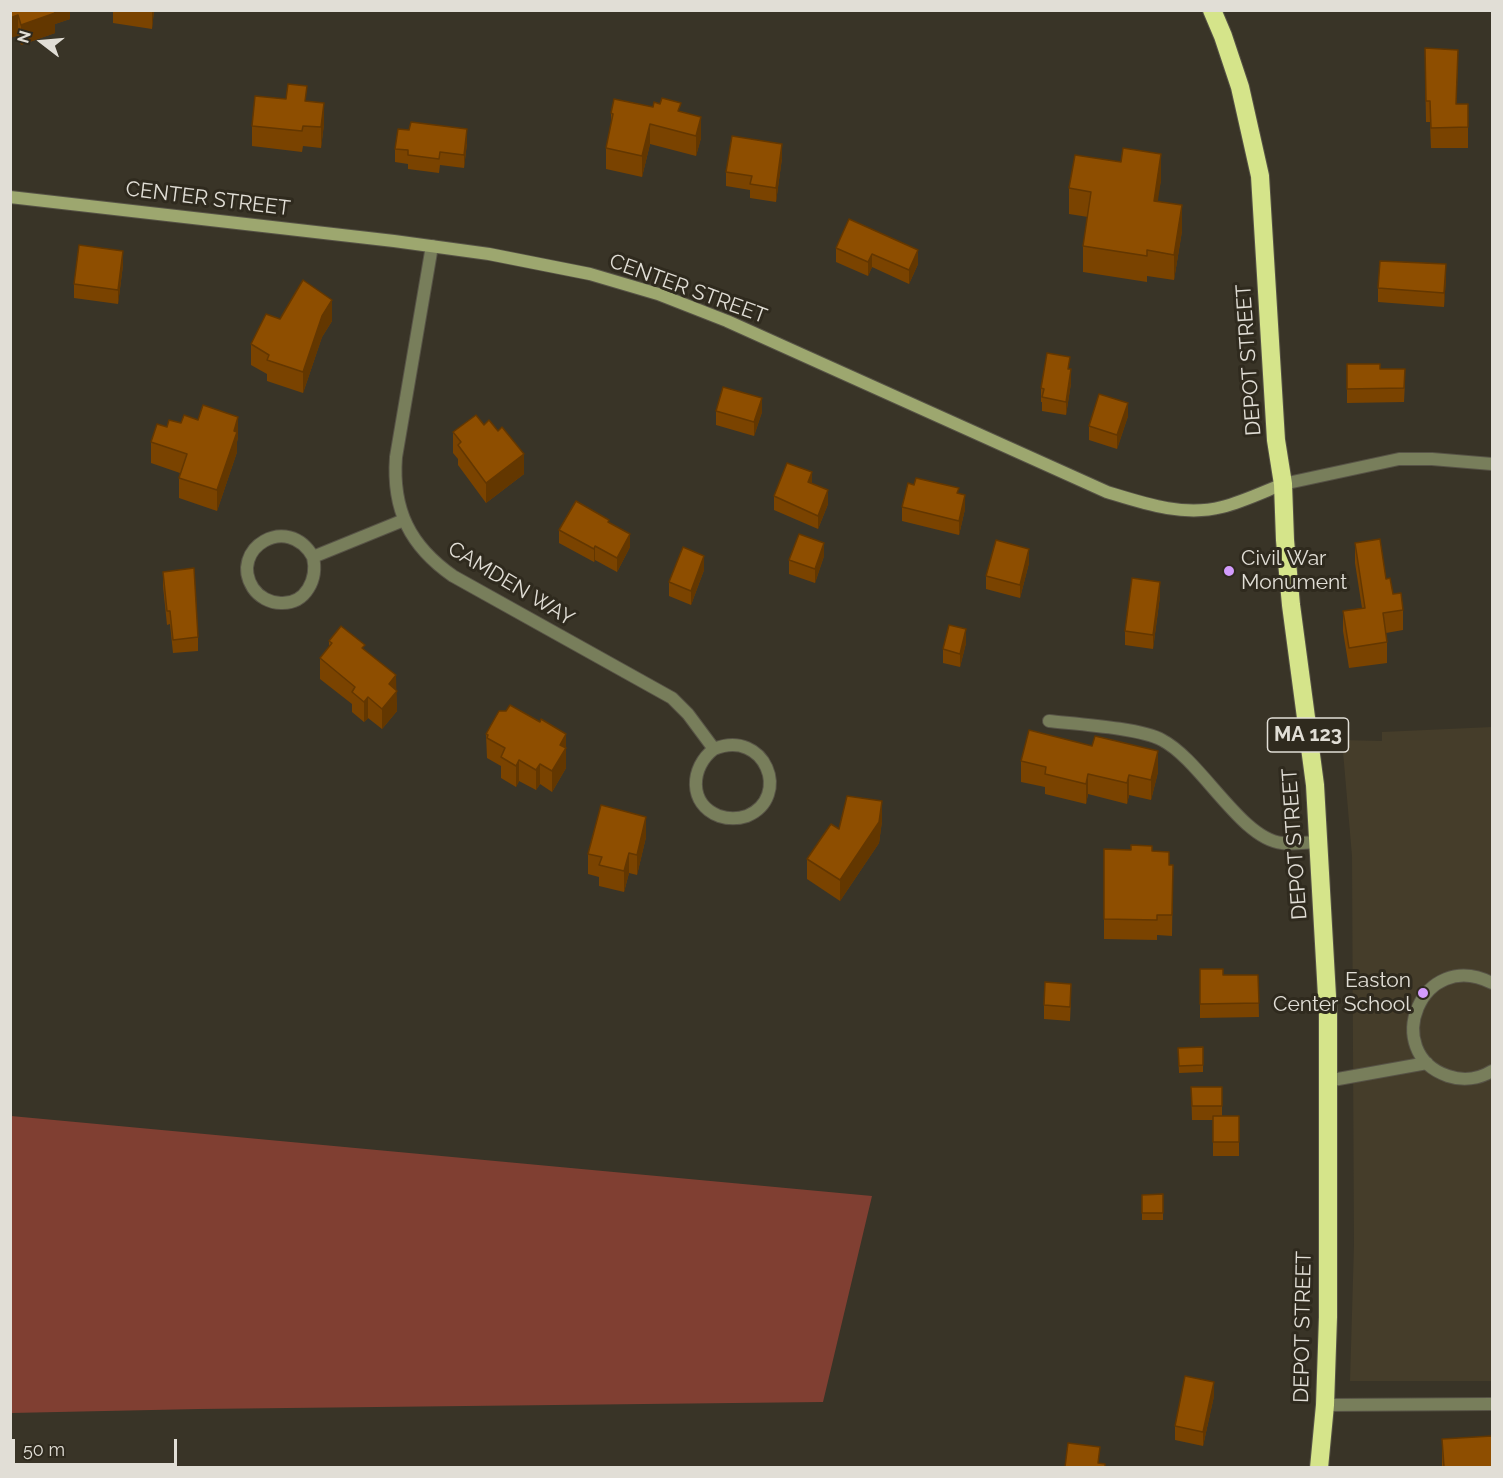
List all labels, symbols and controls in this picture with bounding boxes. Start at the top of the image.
north arrow [12,12,72,72]
text: N [13,28,35,45]
street label: CENTER STREET [124,176,292,222]
street label: CENTER STREET [606,249,770,329]
street label: DEPOT STREET [1231,283,1267,437]
street label: CAMDEN WAY [443,536,579,632]
place label: Civil War Monument [1241,546,1347,596]
marker: Civil War Monument [1222,564,1236,578]
road number: MA 123 [1268,718,1348,752]
street label: DEPOT STREET [1277,767,1313,921]
place label: Easton Center School [1273,968,1411,1018]
marker: Easton Center School [1416,986,1430,1000]
street label: DEPOT STREET [1289,1251,1317,1403]
scale bar [15,1427,180,1465]
text: 50 m [23,1439,65,1460]

